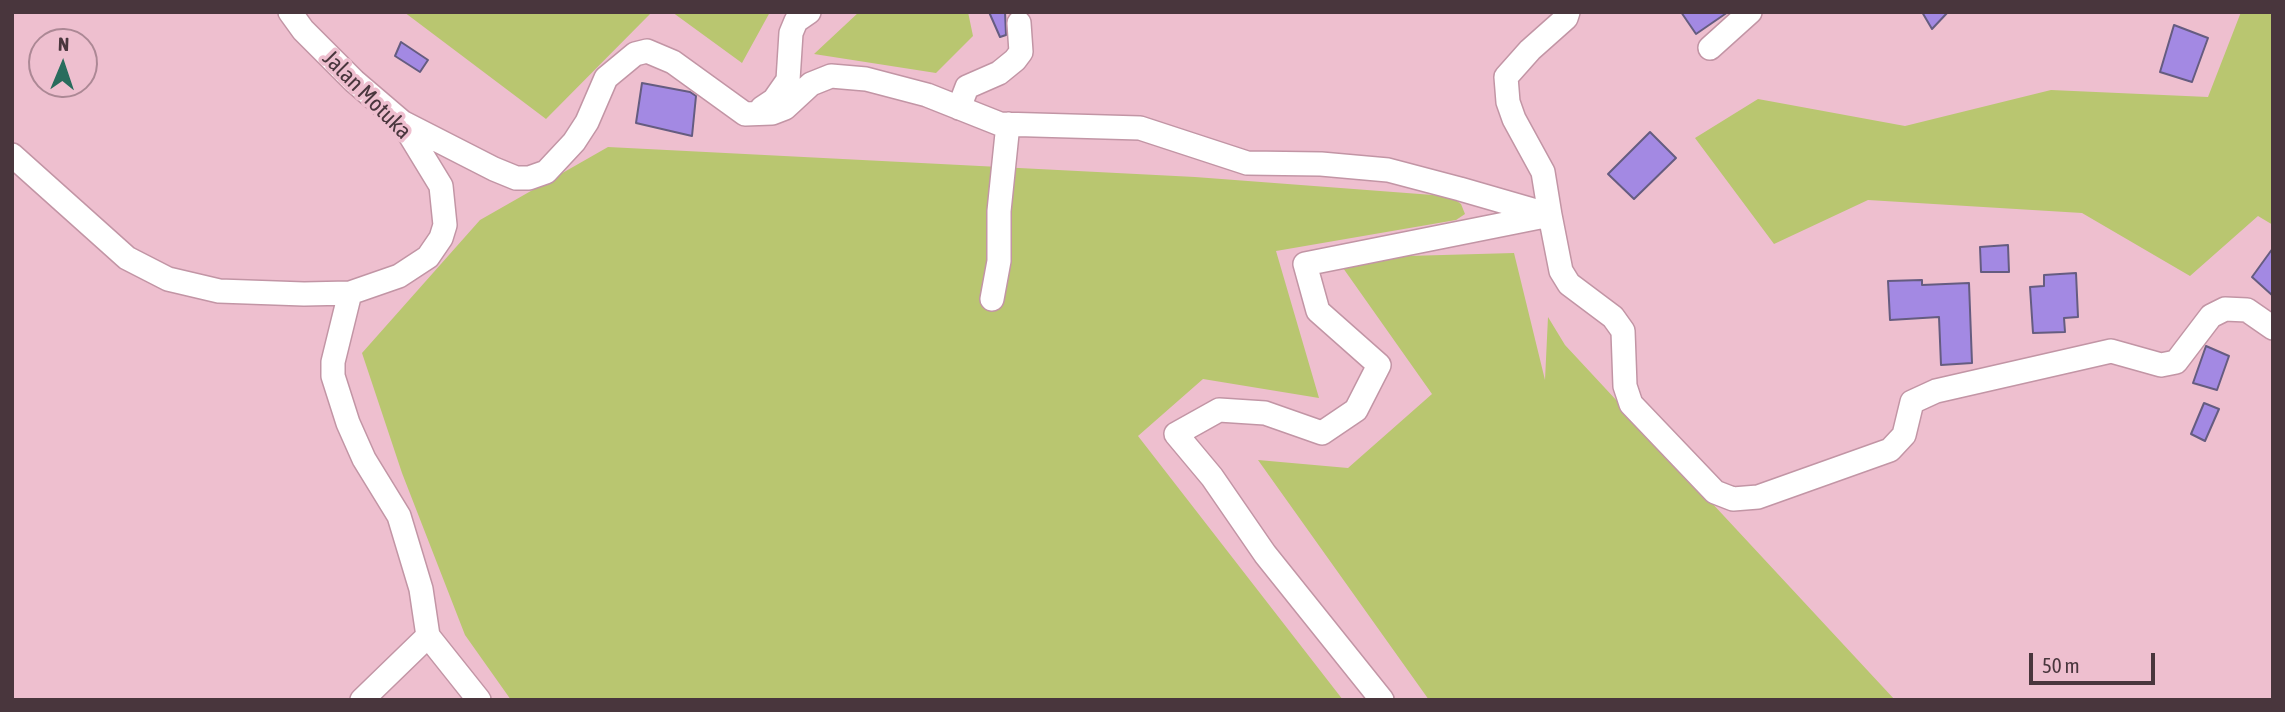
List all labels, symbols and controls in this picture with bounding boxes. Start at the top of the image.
north arrow [28,28,98,98]
text: N [58,33,70,55]
street label: Jalan Motuka [317,45,417,145]
scale bar [2033,638,2159,682]
text: 50 m [2042,653,2080,677]

